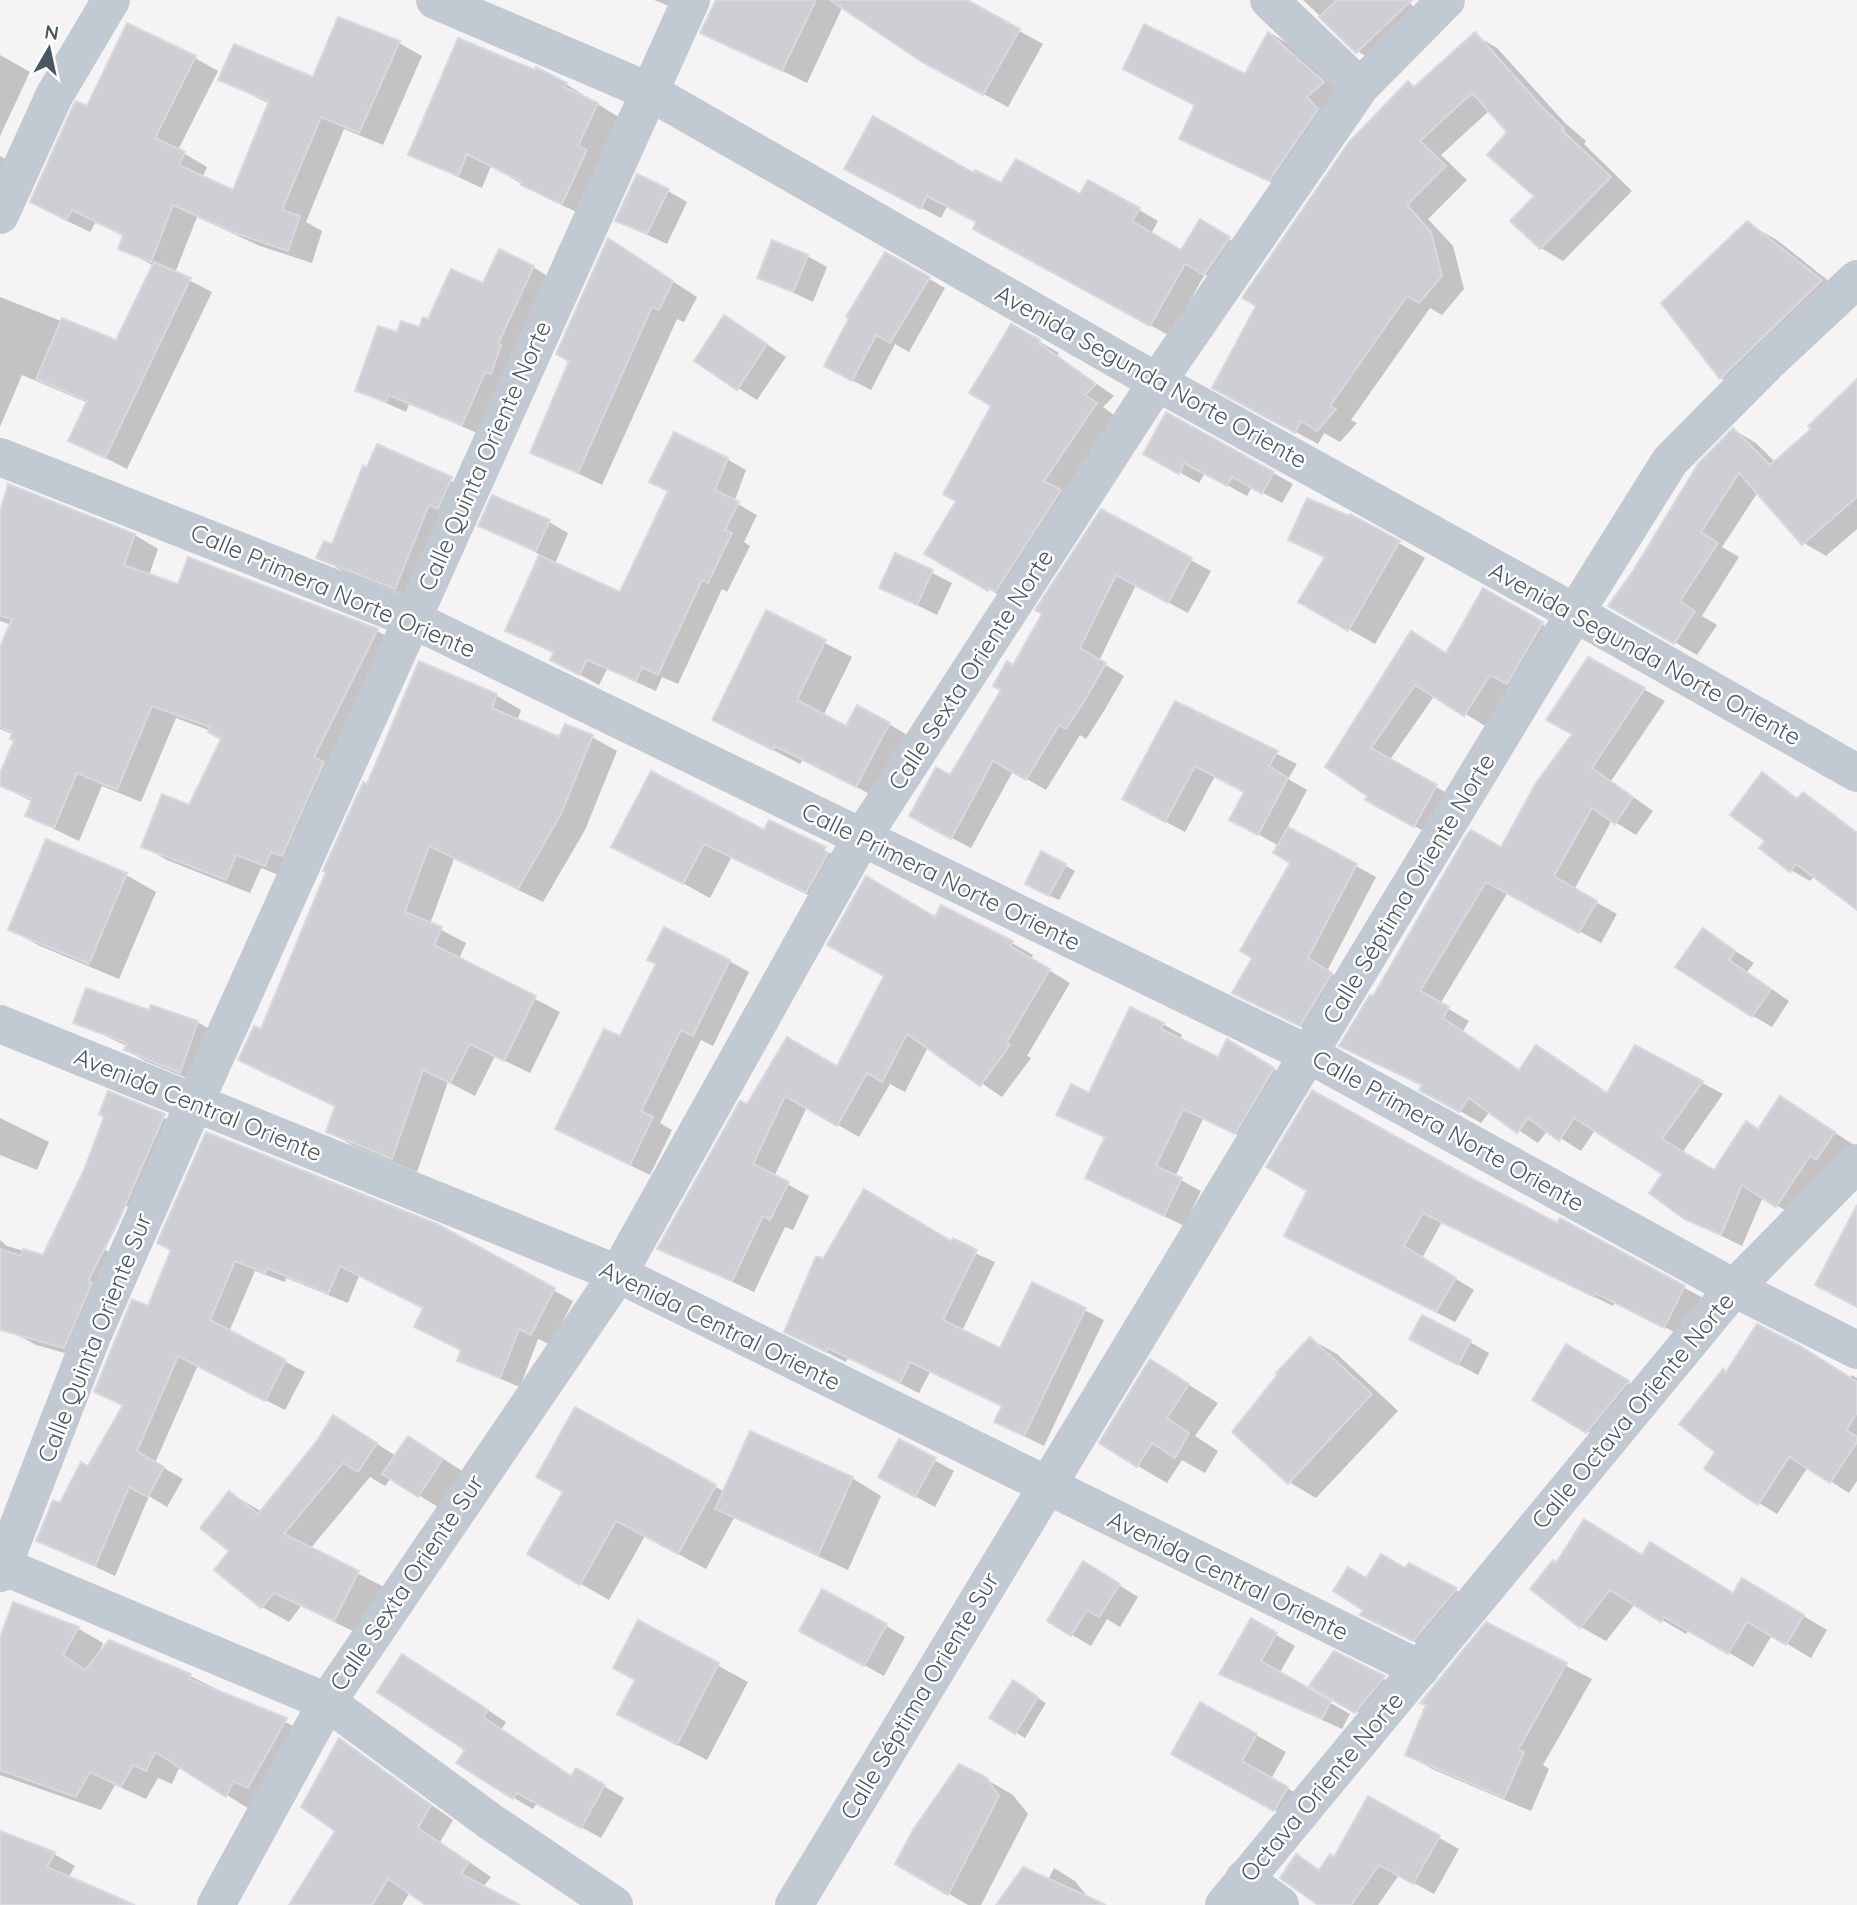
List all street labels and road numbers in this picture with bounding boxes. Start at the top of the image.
street label: Avenida Segunda Norte Oriente [990,278,1313,474]
street label: Calle Quinta Oriente Norte [411,316,557,595]
street label: Calle Primera Norte Oriente [186,516,480,664]
street label: Calle Sexta Oriente Norte [881,543,1059,796]
street label: Avenida Segunda Norte Oriente [1484,555,1807,751]
street label: Calle Séptima Oriente Norte [1315,748,1501,1029]
street label: Calle Primera Norte Oriente [797,795,1086,957]
street label: Avenida Central Oriente [70,1041,326,1167]
street label: Calle Primera Norte Oriente [1307,1043,1590,1218]
street label: Calle Quinta Oriente Sur [30,1209,158,1467]
street label: Avenida Central Oriente [595,1254,846,1396]
street label: Calle Octava Oriente Norte [1525,1286,1740,1535]
street label: Calle Sexta Oriente Sur [323,1468,490,1696]
street label: Avenida Central Oriente [1103,1504,1354,1646]
street label: Calle Séptima Oriente Sur [833,1566,1005,1825]
street label: Octava Oriente Norte [1233,1685,1409,1887]

